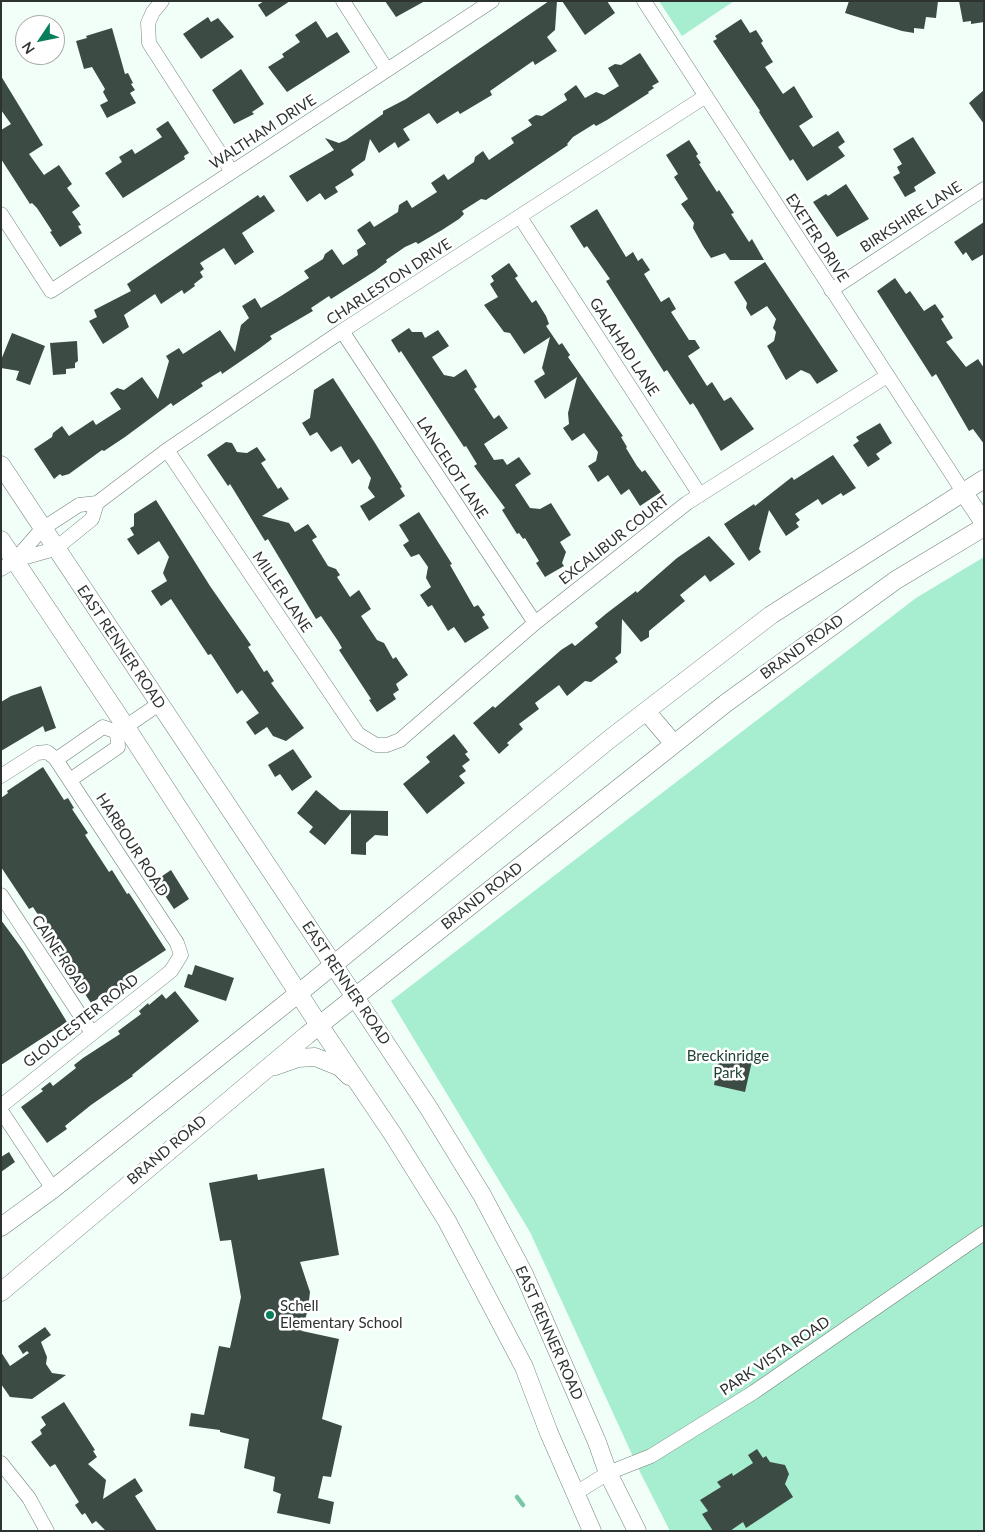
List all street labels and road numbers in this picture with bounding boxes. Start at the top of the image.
street label: WALTHAM DRIVE [206,91,320,173]
street label: BIRKSHIRE LANE [857,178,965,256]
street label: EXETER DRIVE [782,190,852,286]
street label: CHARLESTON DRIVE [323,235,455,329]
street label: GALAHAD LANE [585,294,663,400]
street label: LANCELOT LANE [412,414,492,522]
street label: EXCALIBUR COURT [555,491,673,589]
street label: MILLER LANE [248,548,316,636]
street label: EAST RENNER ROAD [73,582,169,712]
street label: BRAND ROAD [757,611,847,683]
street label: HARBOUR ROAD [92,790,172,900]
street label: BRAND ROAD [438,859,526,933]
street label: CAINE ROAD [28,912,92,998]
street label: EAST RENNER ROAD [298,918,394,1048]
street label: GLOUCESTER ROAD [20,970,142,1072]
street label: BRAND ROAD [123,1111,211,1189]
street label: EAST RENNER ROAD [511,1263,587,1403]
street label: PARK VISTA ROAD [717,1313,833,1399]

